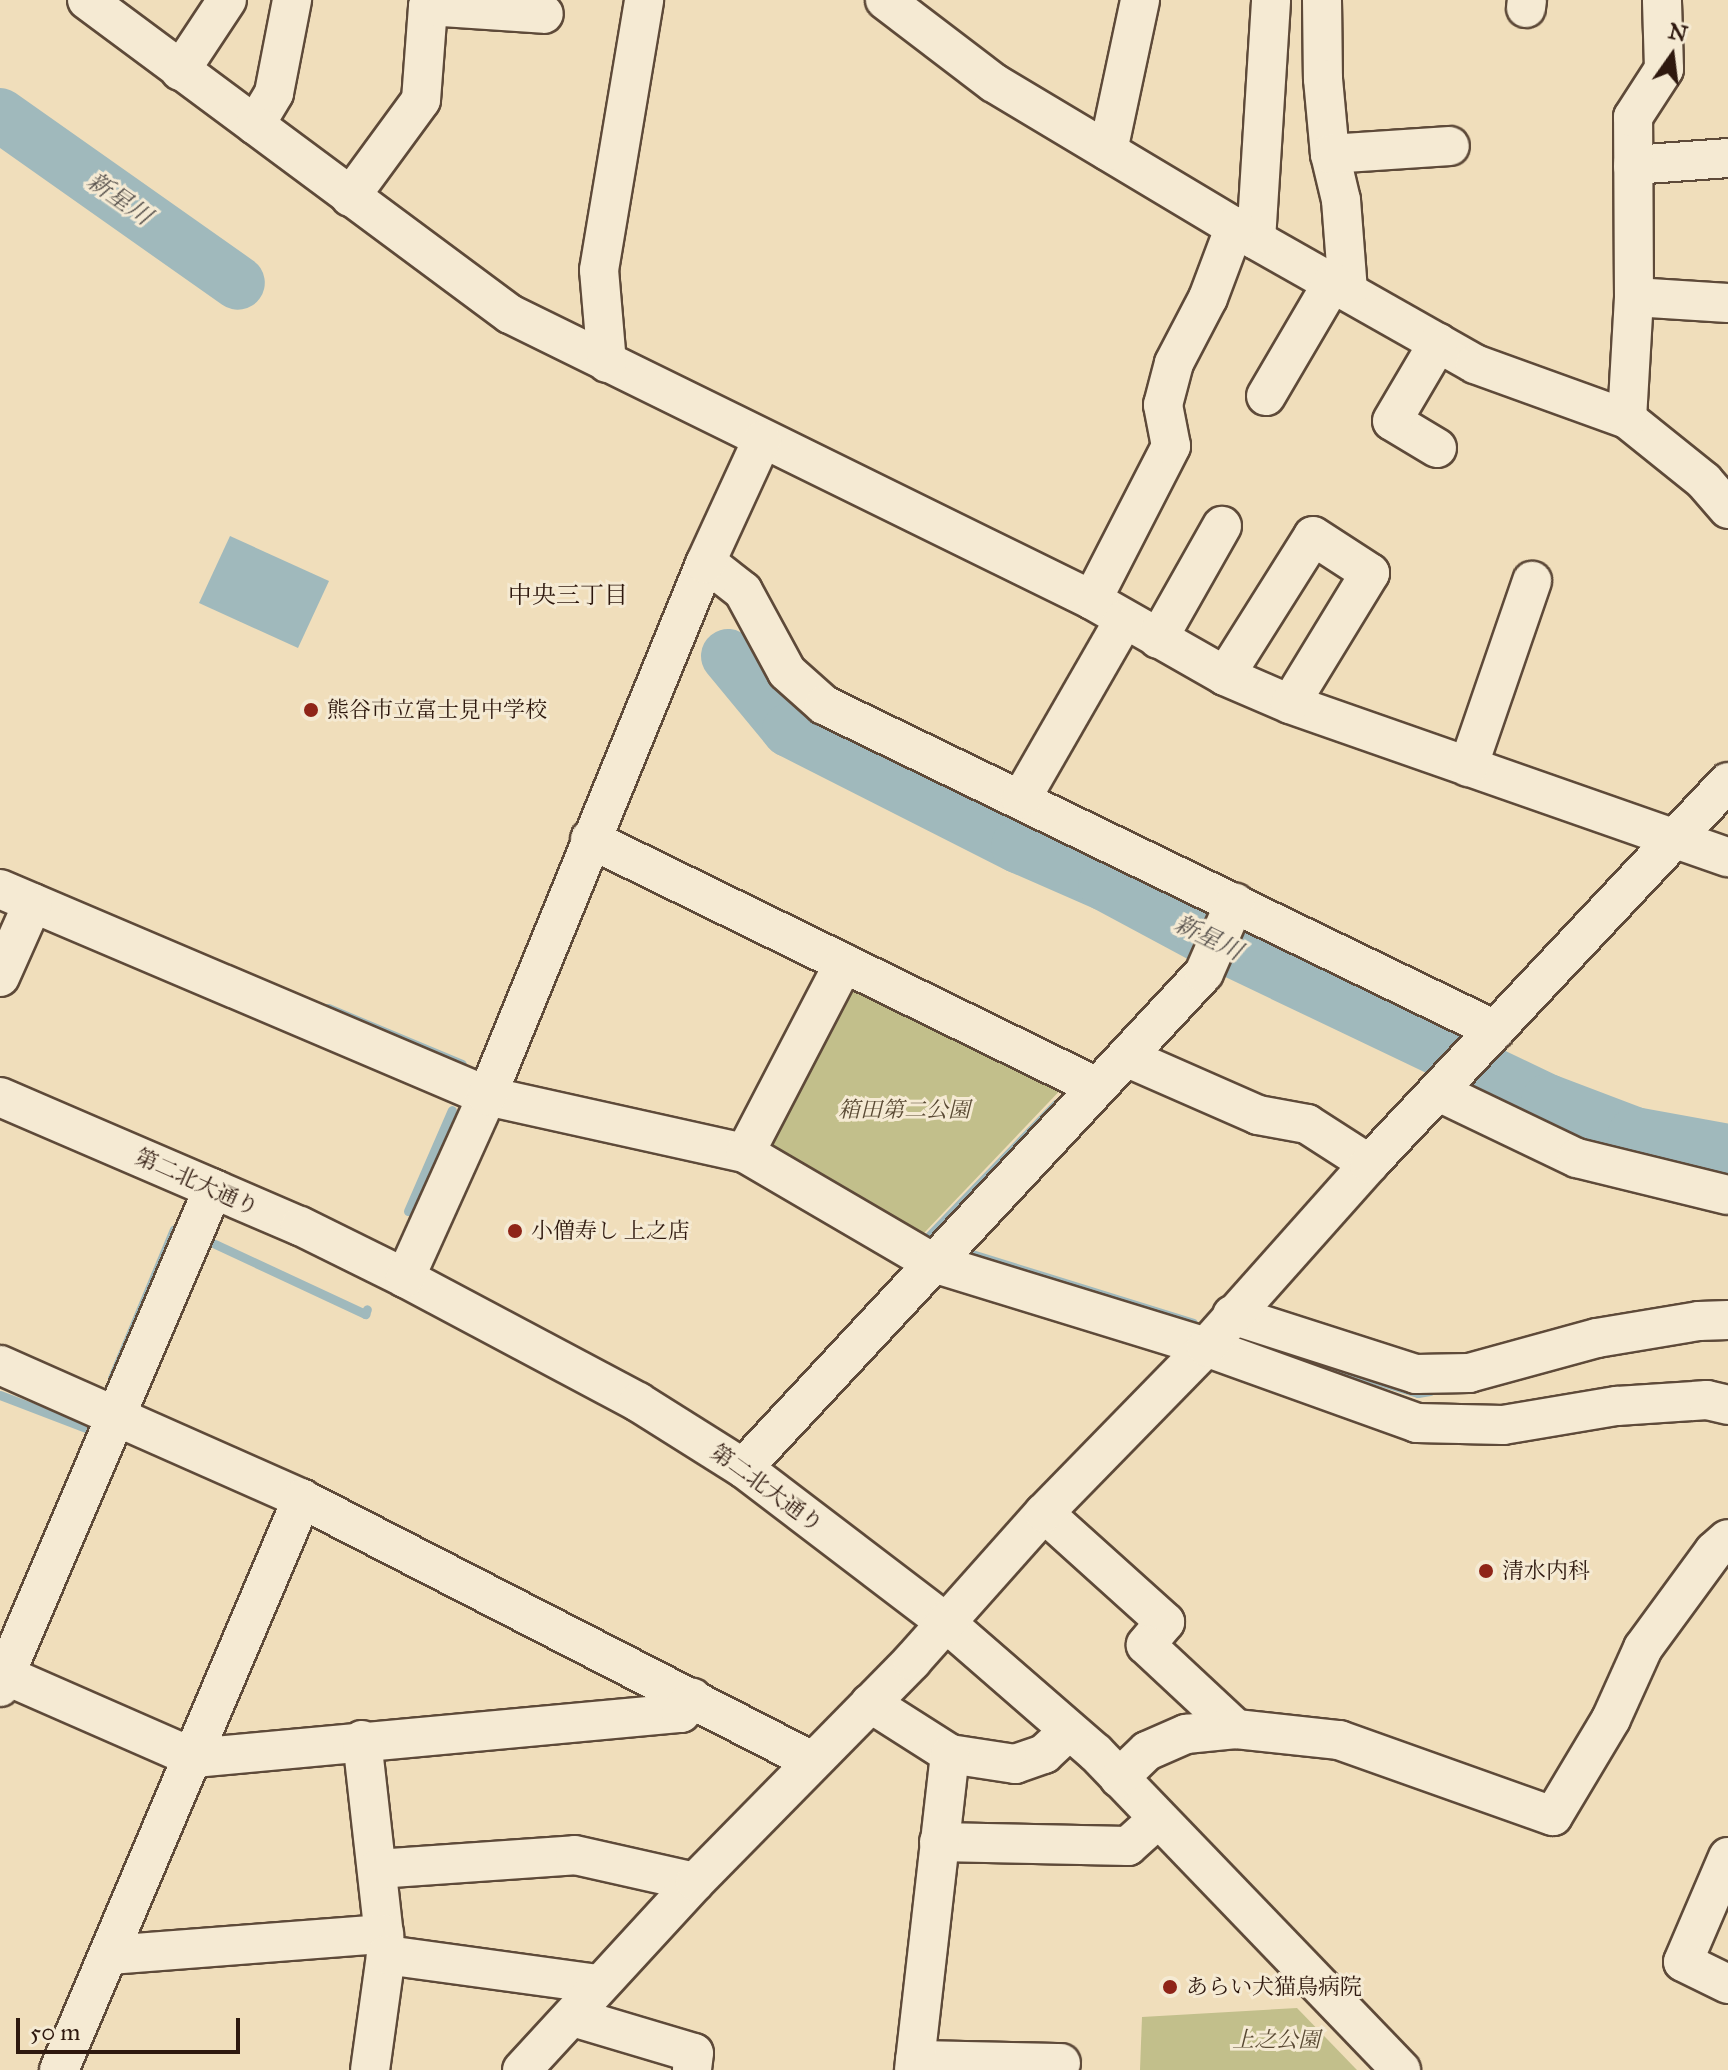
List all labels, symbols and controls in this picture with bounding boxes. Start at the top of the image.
north arrow [1632,16,1712,96]
text: N [1666,17,1690,48]
water label: 新星川 [81,167,157,231]
district label: 中央三丁目 [508,582,628,610]
place label: 熊谷市立富士見中学校 [327,697,547,723]
marker: 熊谷市立富士見中学校 [302,701,320,719]
water label: 新星川 [1169,909,1247,967]
park label: 箱田第二公園 [838,1097,970,1123]
street label: 第二北大通り [131,1143,263,1221]
place label: 小僧寿し 上之店 [531,1218,690,1244]
marker: 小僧寿し 上之店 [506,1222,524,1240]
street label: 第二北大通り [706,1439,828,1537]
place label: 清水内科 [1502,1558,1590,1584]
marker: 清水内科 [1477,1562,1495,1580]
place label: あらい犬猫鳥病院 [1186,1974,1362,2000]
marker: あらい犬猫鳥病院 [1161,1978,1179,1996]
scale bar [20,2002,244,2052]
text: 50 m [30,2017,80,2047]
park label: 上之公園 [1232,2027,1320,2053]

